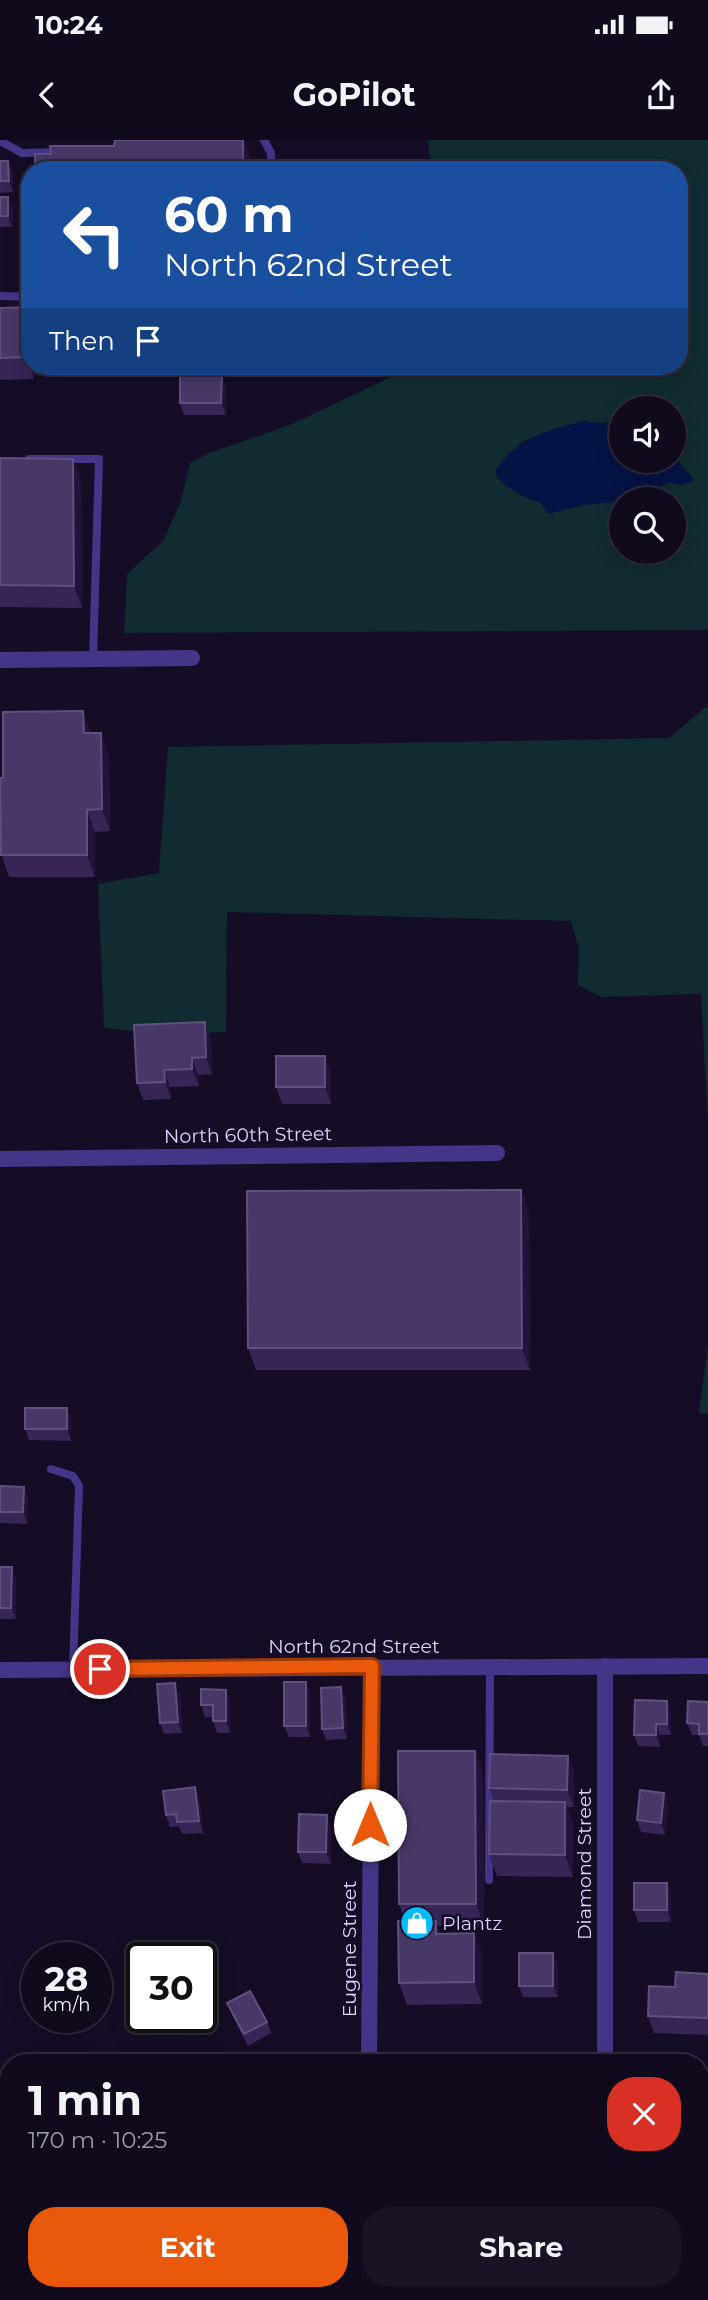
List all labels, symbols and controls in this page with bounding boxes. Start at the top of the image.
text: 10:24 [35,9,103,41]
text: GoPilot [292,75,416,114]
icon: back [28,76,66,114]
icon: share [642,76,680,114]
text: 60 m [164,185,294,244]
icon: left [49,189,140,280]
text: North 62nd Street [164,245,453,284]
icon: arrive [129,322,167,360]
text: Then [49,325,115,357]
map controls [609,396,686,564]
button: sound [609,396,686,473]
button: search [609,487,686,564]
street label: North 60th Street [164,1122,333,1148]
street label: North 62nd Street [268,1635,440,1658]
pin [70,1639,130,1699]
icon: arrive [81,1650,119,1688]
position arrow [333,1788,407,1862]
street label: Diamond Street [573,1788,596,1940]
street label: Eugene Street [338,1880,361,2017]
shop icon: Plantz [398,1904,436,1942]
place label: Plantz [442,1912,502,1935]
speed limit sign: 30 [126,1942,217,2033]
text: 28 [45,1957,88,2000]
text: km/h [42,1994,91,2016]
text: 1 min [28,2074,142,2126]
button: close [607,2077,681,2151]
text: 170 m · 10:25 [28,2126,167,2154]
button: Exit [28,2207,348,2287]
button: Share [362,2207,681,2287]

